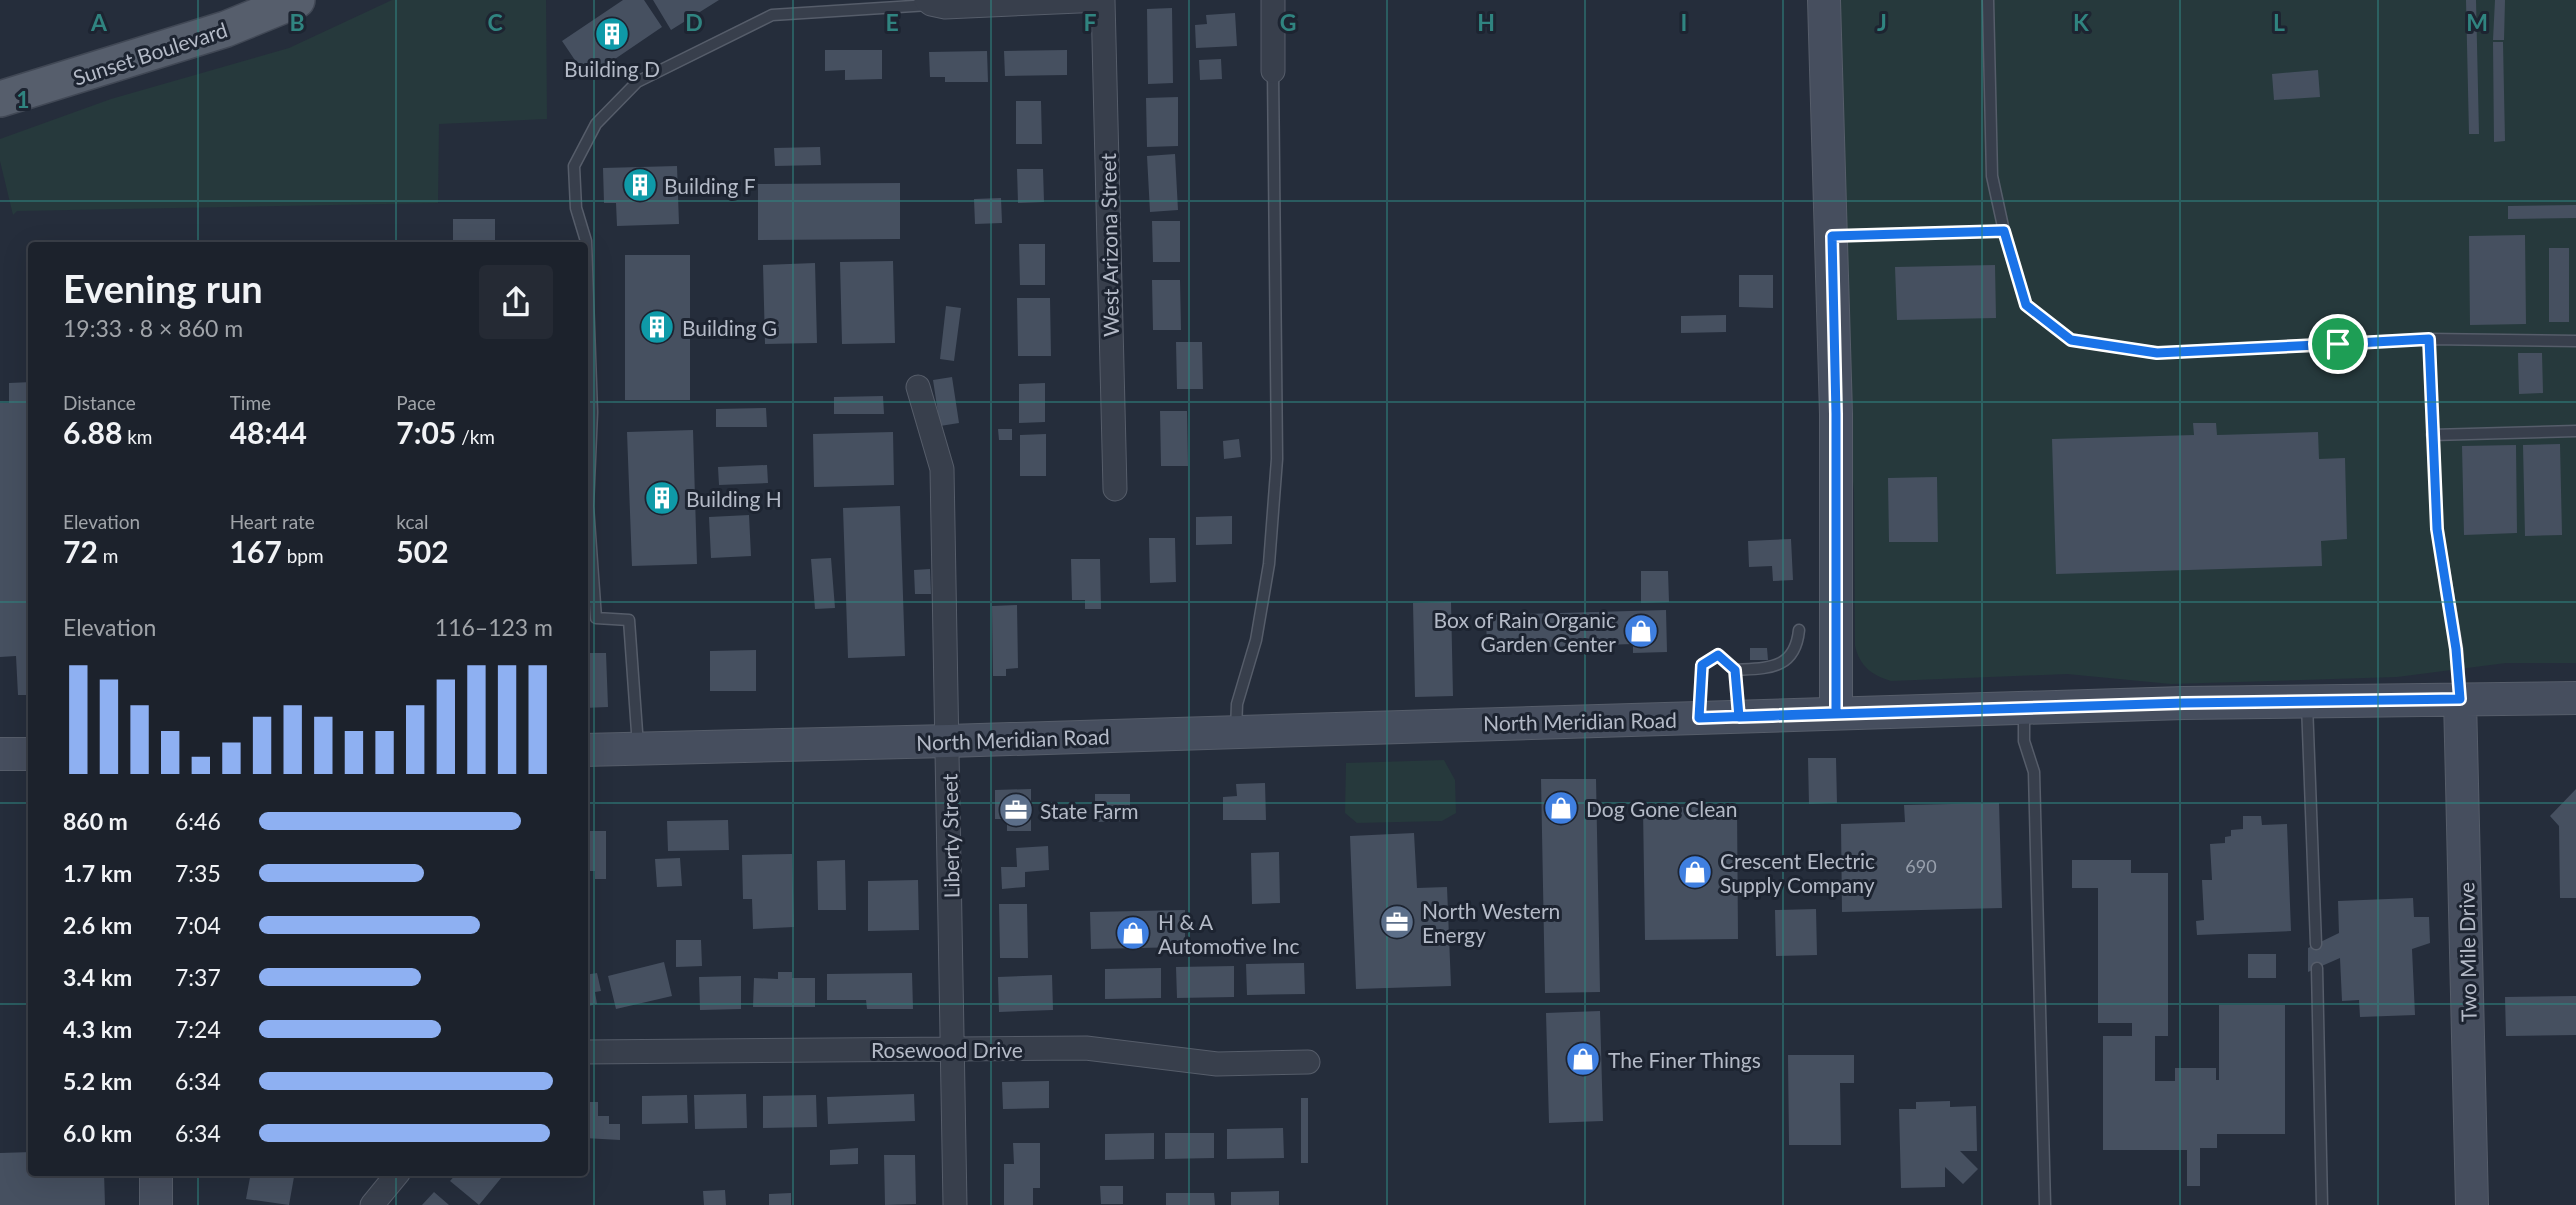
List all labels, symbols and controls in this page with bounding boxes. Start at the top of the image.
text: A [90,8,108,36]
text: B [289,8,305,36]
text: C [487,8,503,36]
text: D [685,8,703,36]
text: E [885,8,899,36]
text: F [1083,8,1097,36]
text: G [1280,8,1296,36]
text: H [1477,8,1495,36]
text: I [1681,8,1687,36]
text: J [1877,8,1887,36]
text: K [2073,8,2089,36]
text: L [2273,8,2285,36]
text: M [2466,8,2488,36]
building icon: Building D [593,15,631,53]
street label: Sunset Boulevard [70,16,230,90]
place label: Building D [564,56,660,81]
text: 1 [16,85,30,113]
street label: West Arizona Street [1095,152,1123,337]
building icon: Building F [621,166,659,204]
place label: Building F [664,173,756,198]
text: Evening run [63,265,263,311]
button: share [479,265,553,339]
building icon: Building G [638,308,676,346]
text: 19:33 · 8 × 860 m [63,314,243,342]
pin [2308,314,2368,374]
place label: Building G [682,315,777,340]
icon: arrive [2319,325,2357,363]
text: Distance [63,391,136,414]
text: Time [230,391,271,414]
text: Pace [396,391,436,414]
text: 6.88 [63,414,122,450]
text: 48:44 [230,414,307,450]
text: 7:05 [396,414,456,450]
text: km [122,425,152,448]
text: /km [456,425,495,448]
building icon: Building H [643,479,681,517]
place label: Building H [686,486,782,511]
text: Elevation [63,510,140,533]
text: Heart rate [230,510,315,533]
text: kcal [396,510,428,533]
text: 72 [63,533,98,569]
text: 167 [230,533,282,569]
text: 502 [396,533,449,569]
text: m [98,544,118,567]
text: bpm [282,544,324,567]
place label: Box of Rain Organic Garden Center [1434,607,1616,656]
shop icon: Box of Rain Organic Garden Center [1622,612,1660,650]
text: Elevation [63,613,156,641]
text: 116–123 m [435,613,553,641]
street label: North Meridian Road [1483,707,1677,735]
street label: North Meridian Road [916,723,1110,755]
street label: Liberty Street [936,773,964,899]
shop icon: Dog Gone Clean [1542,789,1580,827]
office icon: State Farm [997,791,1035,829]
place label: Dog Gone Clean [1586,796,1738,821]
place label: State Farm [1040,798,1138,823]
text: 860 m [63,807,128,835]
text: 6:46 [175,807,221,835]
place label: Crescent Electric Supply Company [1720,848,1875,897]
shop icon: Crescent Electric Supply Company [1676,853,1714,891]
house number: 690 [1905,855,1937,877]
text: 1.7 km [63,859,132,887]
text: 7:35 [175,859,221,887]
street label: Two Mile Drive [2453,882,2481,1022]
place label: North Western Energy [1422,898,1560,947]
office icon: North Western Energy [1378,903,1416,941]
place label: H & A Automotive Inc [1158,909,1299,958]
text: 2.6 km [63,911,132,939]
text: 7:04 [175,911,221,939]
shop icon: H & A Automotive Inc [1114,914,1152,952]
text: 3.4 km [63,963,132,991]
text: 7:37 [175,963,221,991]
text: 4.3 km [63,1015,132,1043]
text: 7:24 [175,1015,221,1043]
street label: Rosewood Drive [871,1037,1023,1062]
shop icon: The Finer Things [1564,1040,1602,1078]
place label: The Finer Things [1608,1047,1761,1072]
text: 5.2 km [63,1067,132,1095]
text: 6:34 [175,1067,221,1095]
text: 6.0 km [63,1119,132,1147]
text: 6:34 [175,1119,221,1147]

